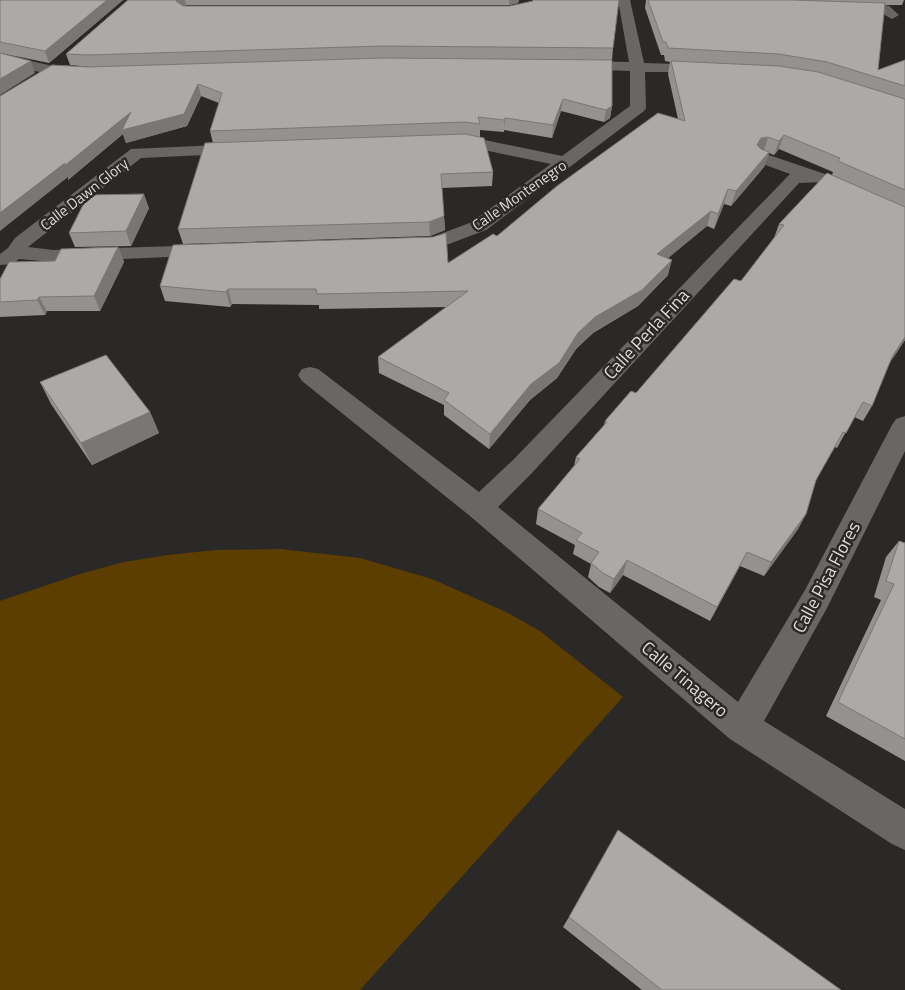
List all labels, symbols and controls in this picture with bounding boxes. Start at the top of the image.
street label: Calle Dawn Glory [35,152,133,236]
street label: Calle Montenegro [467,154,571,236]
street label: Calle Perla Fina [597,283,695,385]
street label: Calle Pisa Flores [785,516,867,638]
street label: Calle Tinagero [636,635,734,723]

